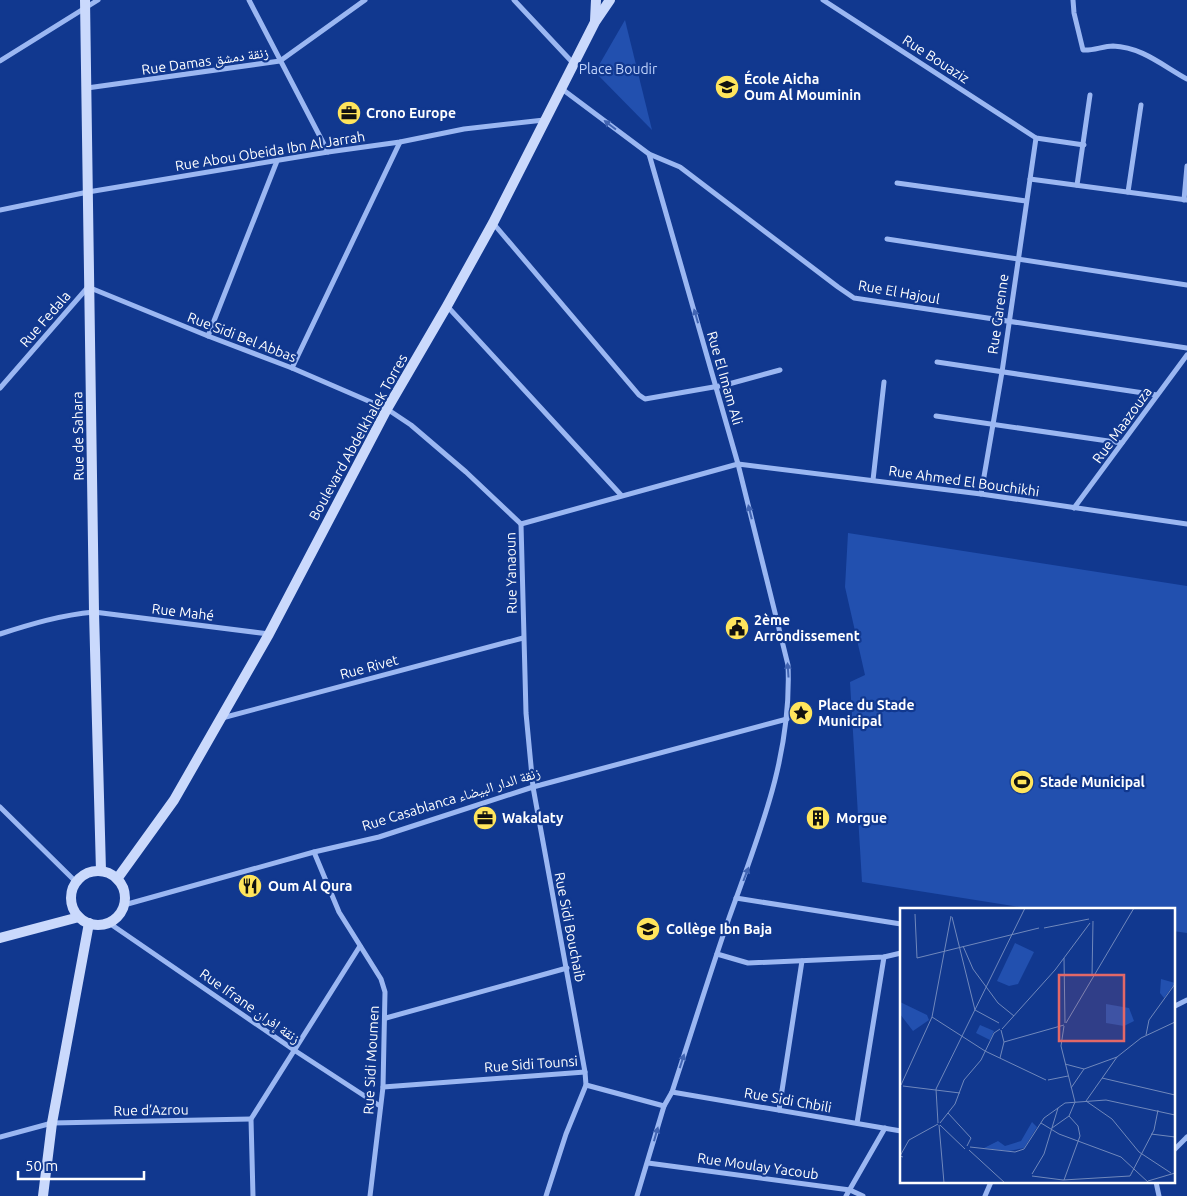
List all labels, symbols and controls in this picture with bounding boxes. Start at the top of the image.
street label: Rue Bouaziz [900,32,972,86]
street label: Rue Damas زنقة دمشق [141,44,270,80]
park label: Place Boudir [579,61,658,77]
place label: École Aicha Oum Al Mouminin [744,70,861,103]
school or university icon: École Aicha Oum Al Mouminin [714,74,740,100]
office icon: Crono Europe [336,100,362,126]
place label: Crono Europe [366,105,456,121]
one-way arrow [603,120,617,130]
street label: Rue Abou Obeida Ibn Al Jarrah [174,128,366,174]
street label: Rue Garenne [984,273,1012,355]
street label: Rue El Hajoul [857,277,941,307]
street label: Rue Fedala [16,288,74,350]
one-way arrow [691,308,699,323]
street label: Rue Sidi Bel Abbas [185,309,299,365]
street label: Rue El Imam Ali [704,329,746,427]
street label: Boulevard Abdelkhalek Torres [306,351,410,523]
street label: Rue Maazouza [1089,384,1155,466]
street label: Rue de Sahara [69,391,87,481]
street label: Rue Ahmed El Bouchikhi [888,462,1040,500]
one-way arrow [746,505,754,520]
street label: Rue Yanaoun [502,532,520,614]
street label: Rue Mahé [151,600,215,624]
place label: 2ème Arrondissement [754,612,860,644]
public building icon: 2ème Arrondissement [724,615,750,641]
street label: Rue Rivet [338,651,400,682]
one-way arrow [784,662,792,678]
place label: Place du Stade Municipal [818,697,915,729]
place icon: Place du Stade Municipal [788,700,814,726]
street label: Rue Casablanca زنقة الدار البيضاء [360,764,542,835]
sports icon: Stade Municipal [1009,769,1035,795]
place label: Stade Municipal [1040,774,1145,790]
office icon: Wakalaty [472,805,498,831]
building icon: Morgue [805,805,831,831]
place label: Wakalaty [502,810,564,826]
place label: Morgue [836,810,887,826]
one-way arrow [742,866,750,881]
street label: Rue Sidi Bouchaib [552,871,588,983]
restaurant icon: Oum Al Qura [237,873,263,899]
place label: Oum Al Qura [268,878,352,894]
inset map [900,908,1174,1184]
school or university icon: Collège Ibn Baja [635,916,661,942]
place label: Collège Ibn Baja [666,921,772,937]
street label: Rue Ifrane زنقة إفران [196,965,303,1048]
street label: Rue Sidi Moumen [360,1005,382,1115]
street label: Rue Sidi Tounsi [484,1053,578,1075]
one-way arrow [679,1053,686,1068]
street label: Rue Sidi Chbili [743,1084,833,1116]
street label: Rue d’Azrou [113,1101,189,1119]
one-way arrow [653,1127,661,1142]
scale bar [18,1148,144,1180]
street label: Rue Moulay Yacoub [696,1150,820,1182]
text: 50 m [25,1157,58,1174]

